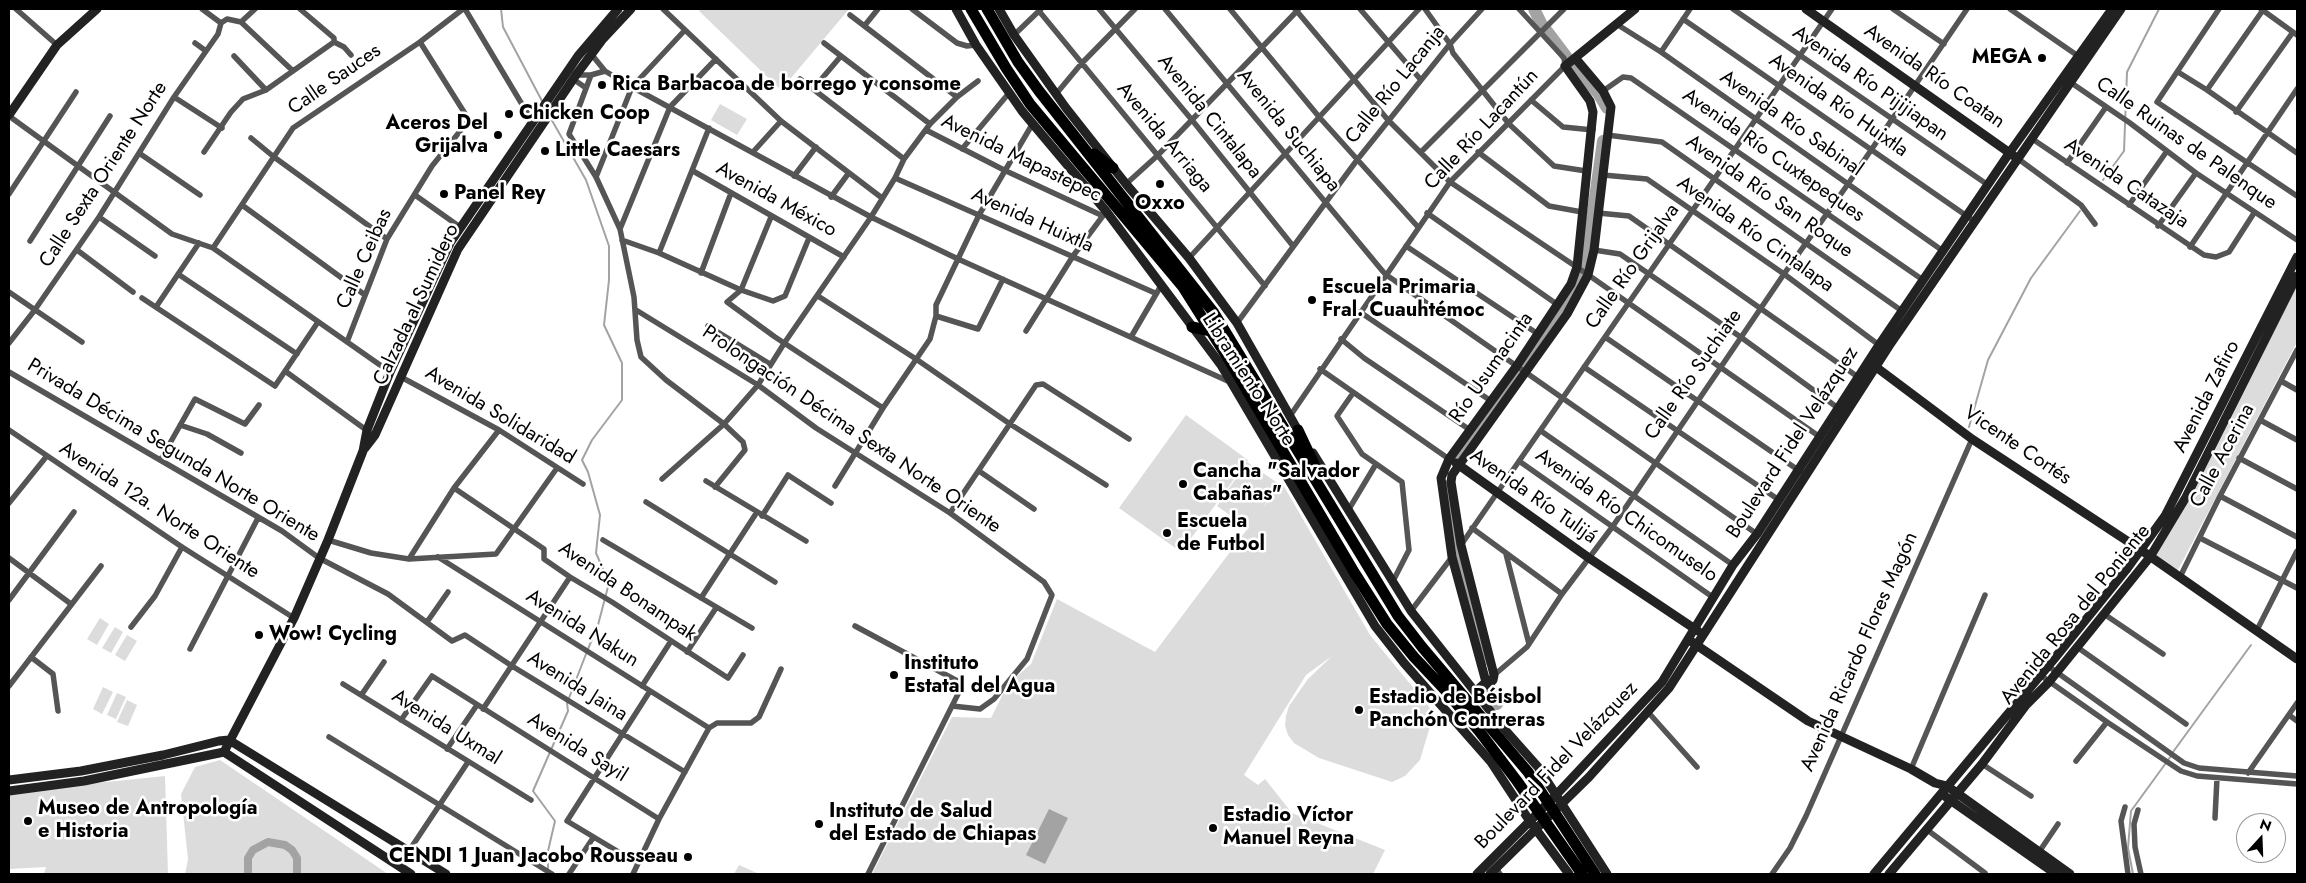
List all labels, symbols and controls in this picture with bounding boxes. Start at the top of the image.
street label: Avenida Río Coatan [1859,20,2009,134]
street label: Calle Río Lacanja [1341,21,1451,149]
street label: Avenida Río Pijijiapan [1787,21,1953,147]
street label: Calle Sauces [284,39,386,121]
place label: MEGA [1972,46,2032,70]
street label: Avenida Río Huixtla [1764,49,1912,163]
street label: Avenida Cintalapa [1152,50,1266,184]
marker: MEGA [2036,52,2048,64]
street label: Avenida Suchiapa [1231,65,1345,197]
street label: Calle Río Lacantún [1420,65,1544,195]
street label: Avenida Río Sabinal [1715,66,1867,182]
street label: Calle Ruinas de Palenque [2091,72,2281,216]
place label: Rica Barbacoa de borrego y consome [612,73,961,97]
street label: Calle Sexta Oriente Norte [35,78,173,272]
street label: Avenida Arriaga [1111,78,1217,198]
marker: Rica Barbacoa de borrego y consome [596,79,608,91]
street label: Avenida Río Cuxtepeques [1677,84,1869,228]
place label: Chicken Coop [519,102,650,126]
marker: Chicken Coop [503,108,515,120]
street label: Avenida Mapastepec [937,110,1105,208]
place label: Aceros Del Grijalva [386,112,488,159]
marker: Aceros Del Grijalva [492,129,504,141]
street label: Avenida Río San Roque [1681,130,1857,264]
street label: Avenida Catazaja [2059,134,2193,234]
place label: Little Caesars [555,139,680,163]
marker: Little Caesars [539,145,551,157]
street label: Avenida México [711,157,841,243]
street label: Avenida Río Cintalapa [1672,172,1838,298]
marker: Oxxo [1154,178,1166,190]
place label: Panel Rey [454,182,546,206]
street label: Avenida Huixtla [967,183,1097,259]
marker: Panel Rey [438,188,450,200]
place label: Oxxo [1135,192,1185,216]
street label: Calle Río Grijalva [1581,200,1685,334]
street label: Calle Ceibas [332,205,398,313]
street label: Calzada al Sumidero [369,220,465,390]
place label: Escuela Primaria Fral. Cuauhtémoc [1322,276,1485,323]
marker: Escuela Primaria Fral. Cuauhtémoc [1306,294,1318,306]
street label: Calle Río Suchiate [1640,305,1748,445]
street label: Río Usumacinta [1445,308,1539,428]
street label: Libramiento Norte [1196,309,1300,451]
street label: Prolongación Décima Sexta Norte Oriente [697,321,1005,539]
street label: Avenida Zafiro [2168,337,2246,457]
street label: Boulevard Fidel Velázquez [1722,343,1864,543]
street label: Privada Décima Segunda Norte Oriente [22,354,324,548]
street label: Avenida Solidaridad [421,362,579,470]
street label: Calle Acerina [2186,400,2260,512]
street label: Vicente Cortés [1959,401,2075,491]
street label: Avenida 12a. Norte Oriente [54,437,264,585]
street label: Avenida Río Tulijá [1465,444,1601,550]
street label: Avenida Río Chicomuselo [1530,444,1722,588]
place label: Cancha "Salvador Cabañas" [1193,460,1360,507]
marker: Cancha "Salvador Cabañas" [1177,478,1189,490]
place label: Escuela de Futbol [1177,510,1265,557]
street label: Avenida Rosa del Poniente [1996,520,2156,710]
marker: Escuela de Futbol [1161,527,1173,539]
street label: Avenida Ricardo Flores Magón [1796,529,1924,775]
street label: Avenida Bonampak [553,537,701,647]
street label: Avenida Nakun [521,585,643,673]
place label: Wow! Cycling [269,623,397,647]
marker: Wow! Cycling [253,629,265,641]
street label: Avenida Jaina [523,647,631,727]
place label: Instituto Estatal del Agua [904,652,1055,699]
marker: Instituto Estatal del Agua [888,669,900,681]
street label: Boulevard Fidel Velázquez [1471,677,1643,855]
street label: Avenida Uxmal [387,685,505,771]
place label: Estadio de Béisbol Panchón Contreras [1369,686,1545,733]
marker: Estadio de Béisbol Panchón Contreras [1353,704,1365,716]
street label: Avenida Sayil [523,708,631,788]
place label: Museo de Antropología e Historia [38,797,258,844]
place label: Instituto de Salud del Estado de Chiapas [829,800,1036,847]
place label: Estadio Víctor Manuel Reyna [1223,804,1354,851]
north arrow [2236,813,2286,863]
text: N [2257,814,2274,836]
marker: Museo de Antropología e Historia [22,815,34,827]
marker: Instituto de Salud del Estado de Chiapas [813,818,825,830]
marker: Estadio Víctor Manuel Reyna [1207,822,1219,834]
place label: CENDI 1 Juan Jacobo Rousseau [389,845,678,869]
marker: CENDI 1 Juan Jacobo Rousseau [682,851,694,863]

